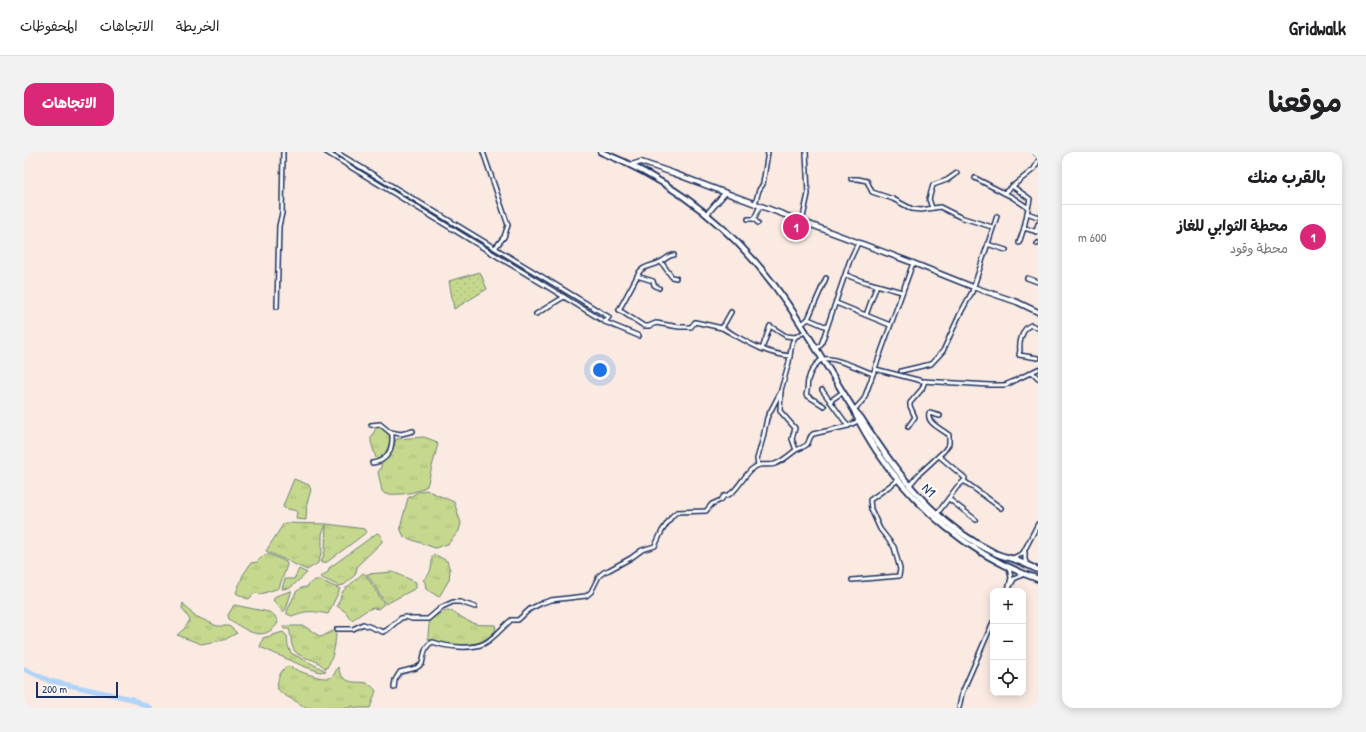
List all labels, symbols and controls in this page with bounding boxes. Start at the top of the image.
text: Gridwalk [1289,15,1346,41]
text: المحفوظات [20,16,78,35]
text: الاتجاهات [100,16,154,35]
text: الخريطة [176,16,219,35]
button: الاتجاهات [24,83,114,126]
text: موقعنا [1268,83,1342,121]
text: بالقرب منك [1248,165,1326,188]
pin: 1 [783,212,809,242]
text: محطة الثوابي للغاز [1177,215,1288,236]
text: 600 m [1078,228,1107,246]
text: 1 [1311,228,1315,246]
text: محطة وقود [1230,239,1288,257]
your location [590,360,610,380]
street label: N1 [918,479,941,501]
map controls [990,588,1026,696]
button: + [990,588,1026,624]
button: − [990,624,1026,660]
button: locate [990,660,1026,696]
scale bar [36,680,118,699]
text: 200 m [42,682,67,696]

